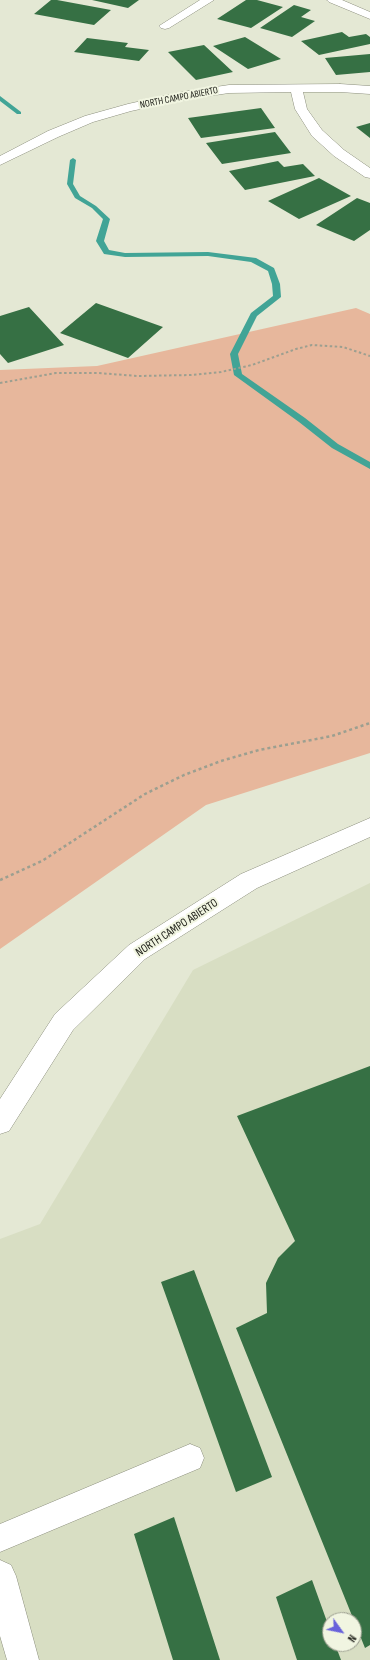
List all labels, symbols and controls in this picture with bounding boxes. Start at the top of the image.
street label: NORTH CAMPO ABIERTO [139,85,219,111]
street label: NORTH CAMPO ABIERTO [133,896,221,960]
north arrow [322,1612,362,1652]
text: N [345,1632,359,1644]

